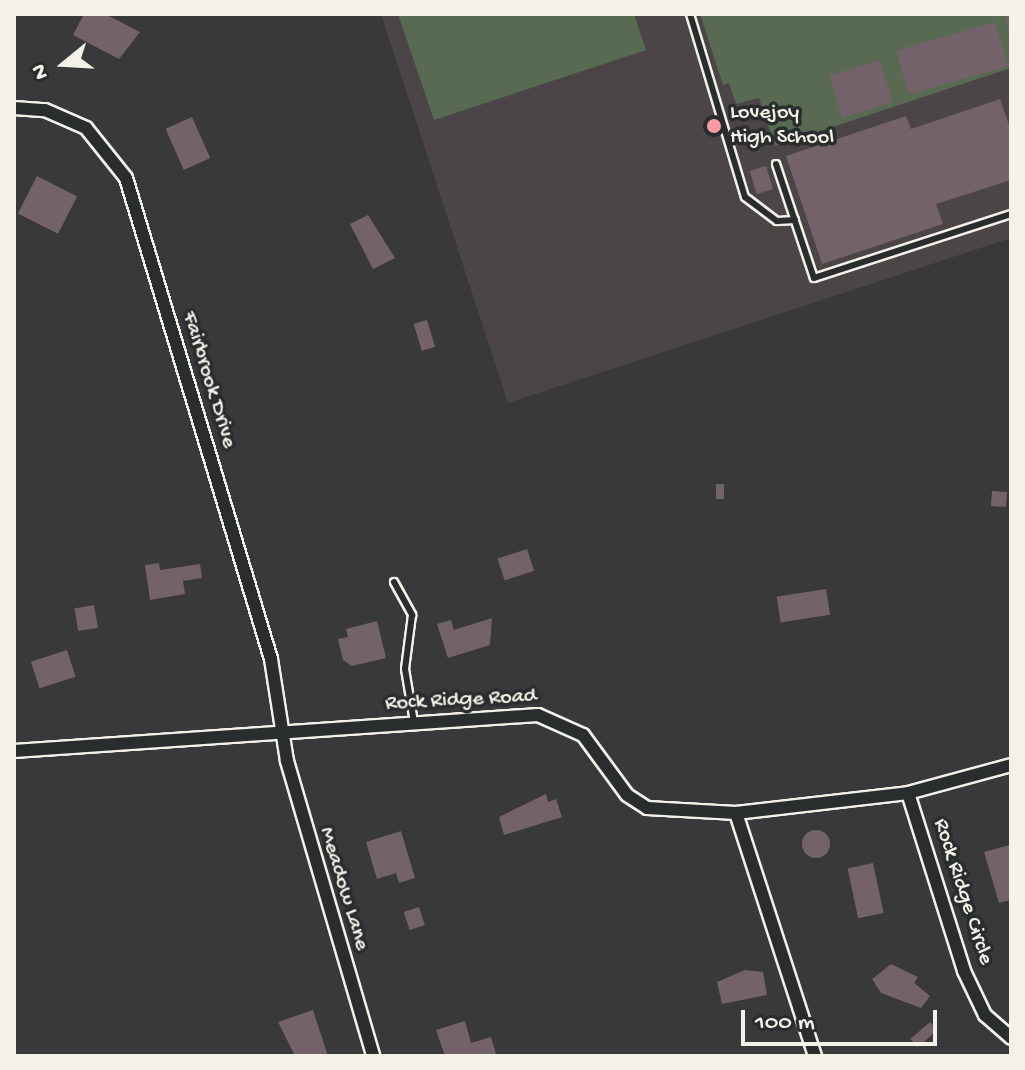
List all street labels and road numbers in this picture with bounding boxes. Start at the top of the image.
street label: Fairbrook Drive [175,309,241,451]
street label: Rock Ridge Road [385,684,537,718]
street label: Rock Ridge Circle [926,816,998,968]
street label: Meadow Lane [312,824,374,954]

